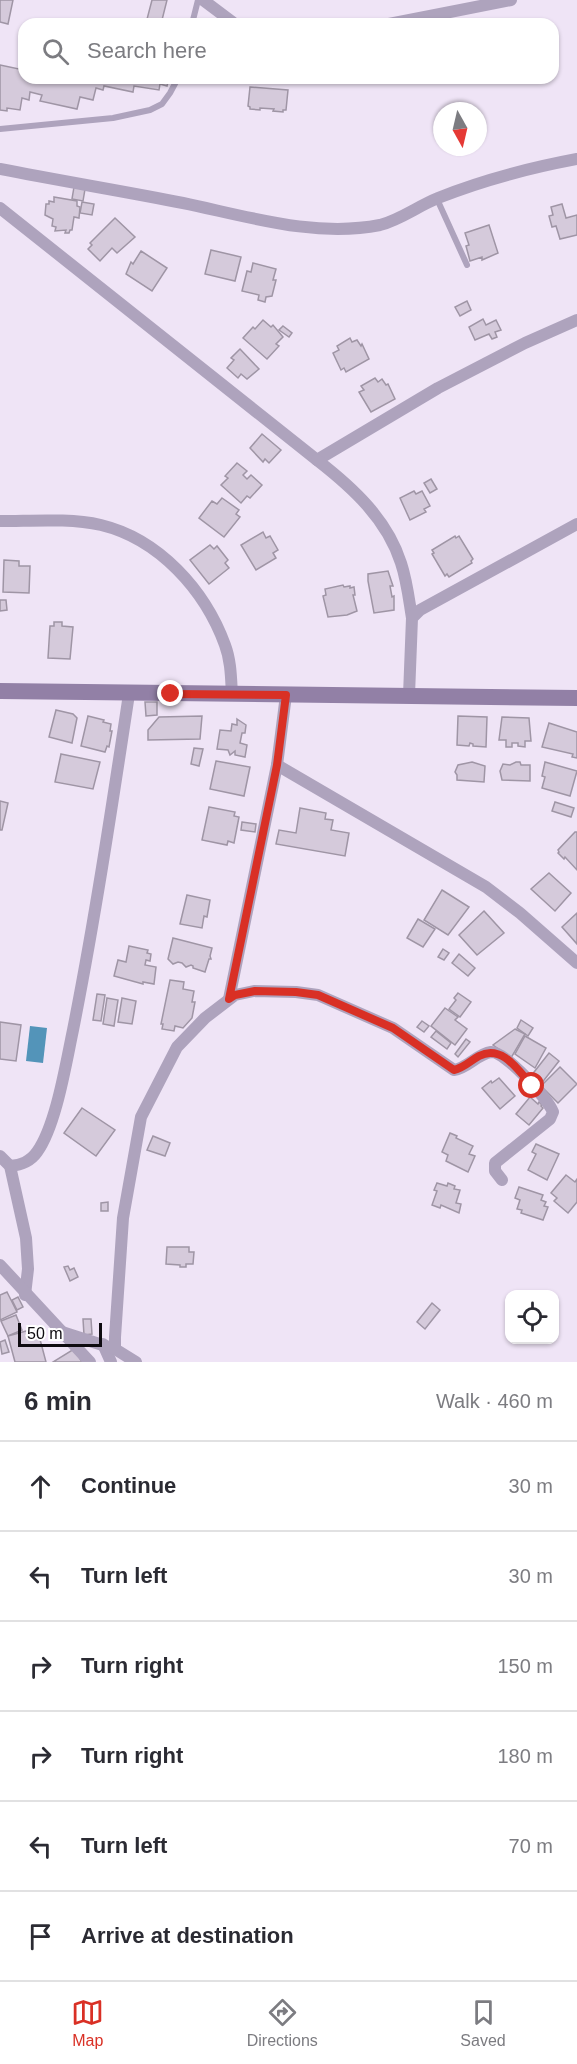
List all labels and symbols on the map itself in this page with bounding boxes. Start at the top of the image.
north arrow [433,102,487,156]
route end [157,680,183,706]
route start [518,1072,544,1098]
scale bar [18,1320,102,1348]

